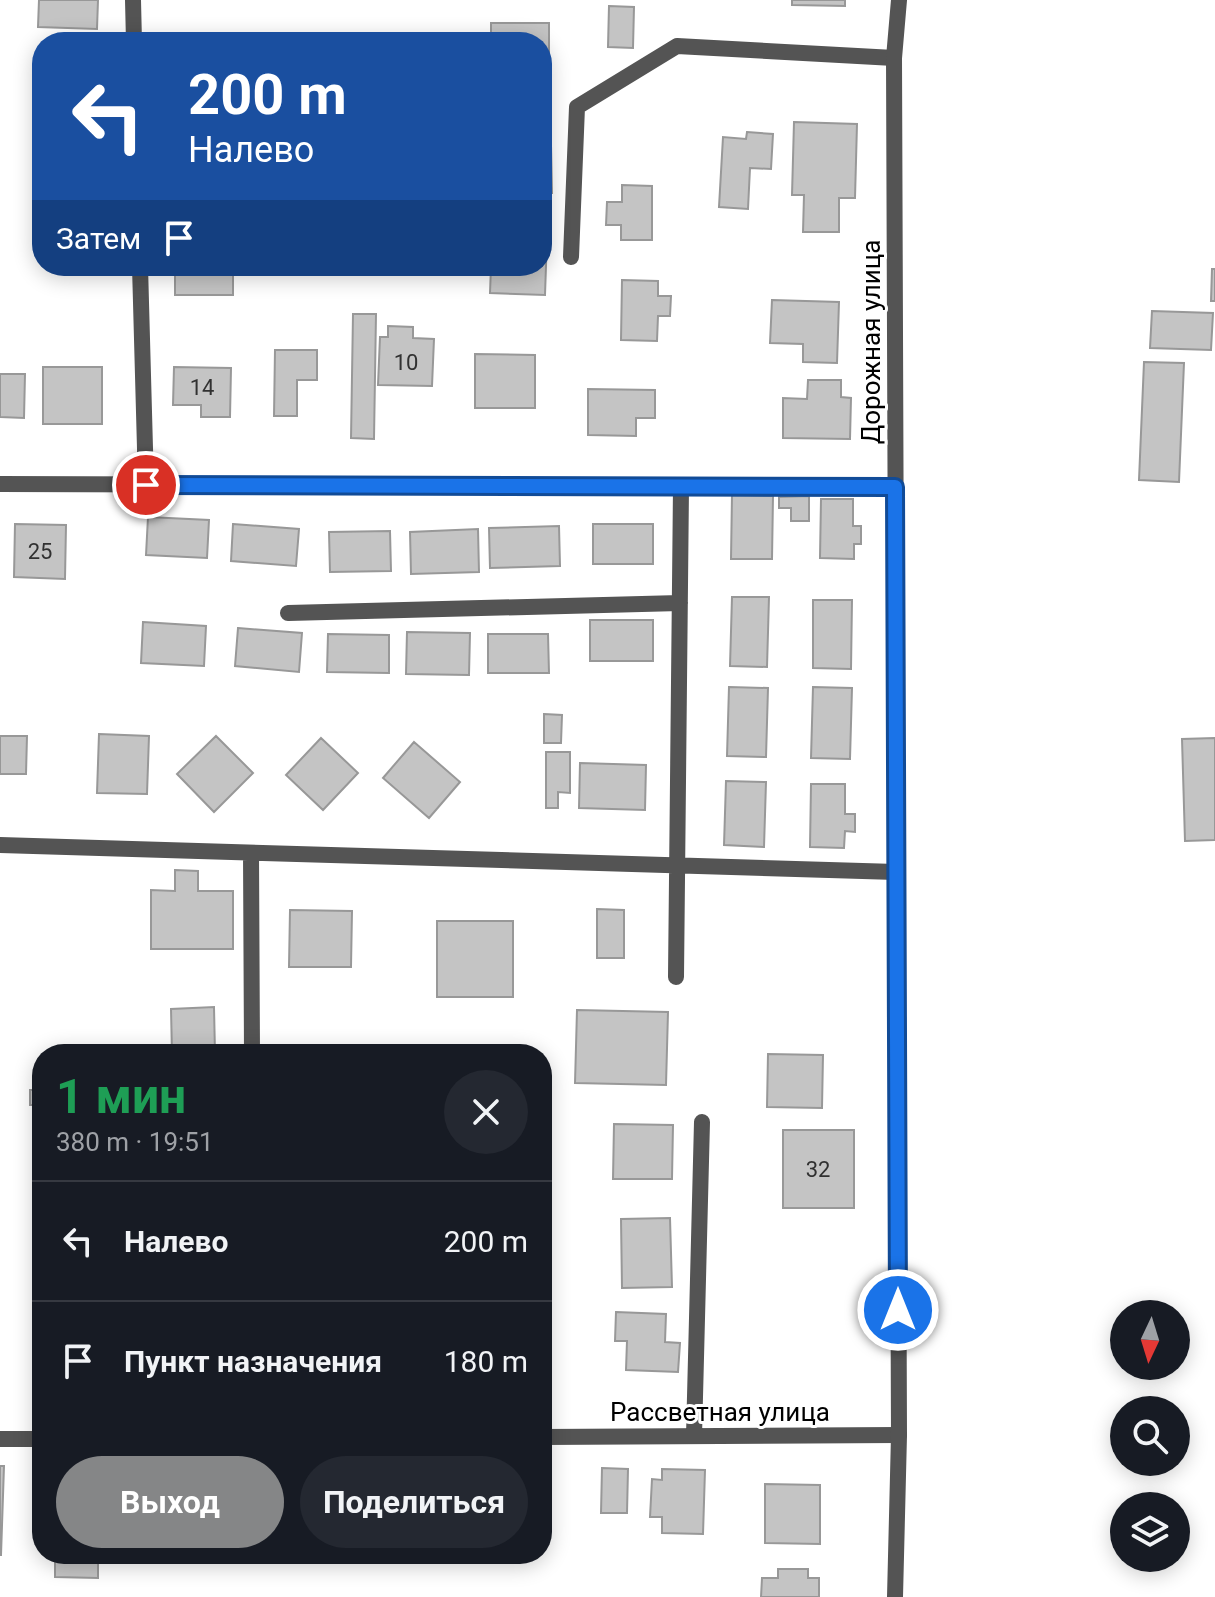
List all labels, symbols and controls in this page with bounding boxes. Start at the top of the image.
text: 200 m [188,62,347,128]
icon: left [56,64,160,168]
text: Налево [188,129,314,171]
icon: arrive [157,216,201,260]
text: Затем [56,221,141,256]
street label: Дорожная улица [856,240,886,444]
house number: 10 [394,350,418,375]
house number: 14 [190,375,214,400]
pin [112,451,180,519]
icon: arrive [124,463,168,507]
house number: 25 [28,539,52,564]
text: 1 мин [56,1068,186,1125]
button: close [444,1070,528,1154]
text: 380 m · 19:51 [56,1127,214,1157]
house number: 32 [806,1157,830,1182]
icon: left [56,1219,100,1263]
text: Налево [124,1224,228,1259]
text: 200 m [444,1224,528,1259]
position arrow [856,1268,940,1352]
north arrow [1110,1300,1190,1380]
map controls [1110,1300,1190,1572]
icon: arrive [56,1339,100,1383]
text: Пункт назначения [124,1344,382,1379]
text: 180 m [444,1344,528,1379]
button: search [1110,1396,1190,1476]
street label: Рассветная улица [610,1397,830,1427]
button: Выход [56,1456,284,1548]
button: Поделиться [300,1456,528,1548]
button: layers [1110,1492,1190,1572]

